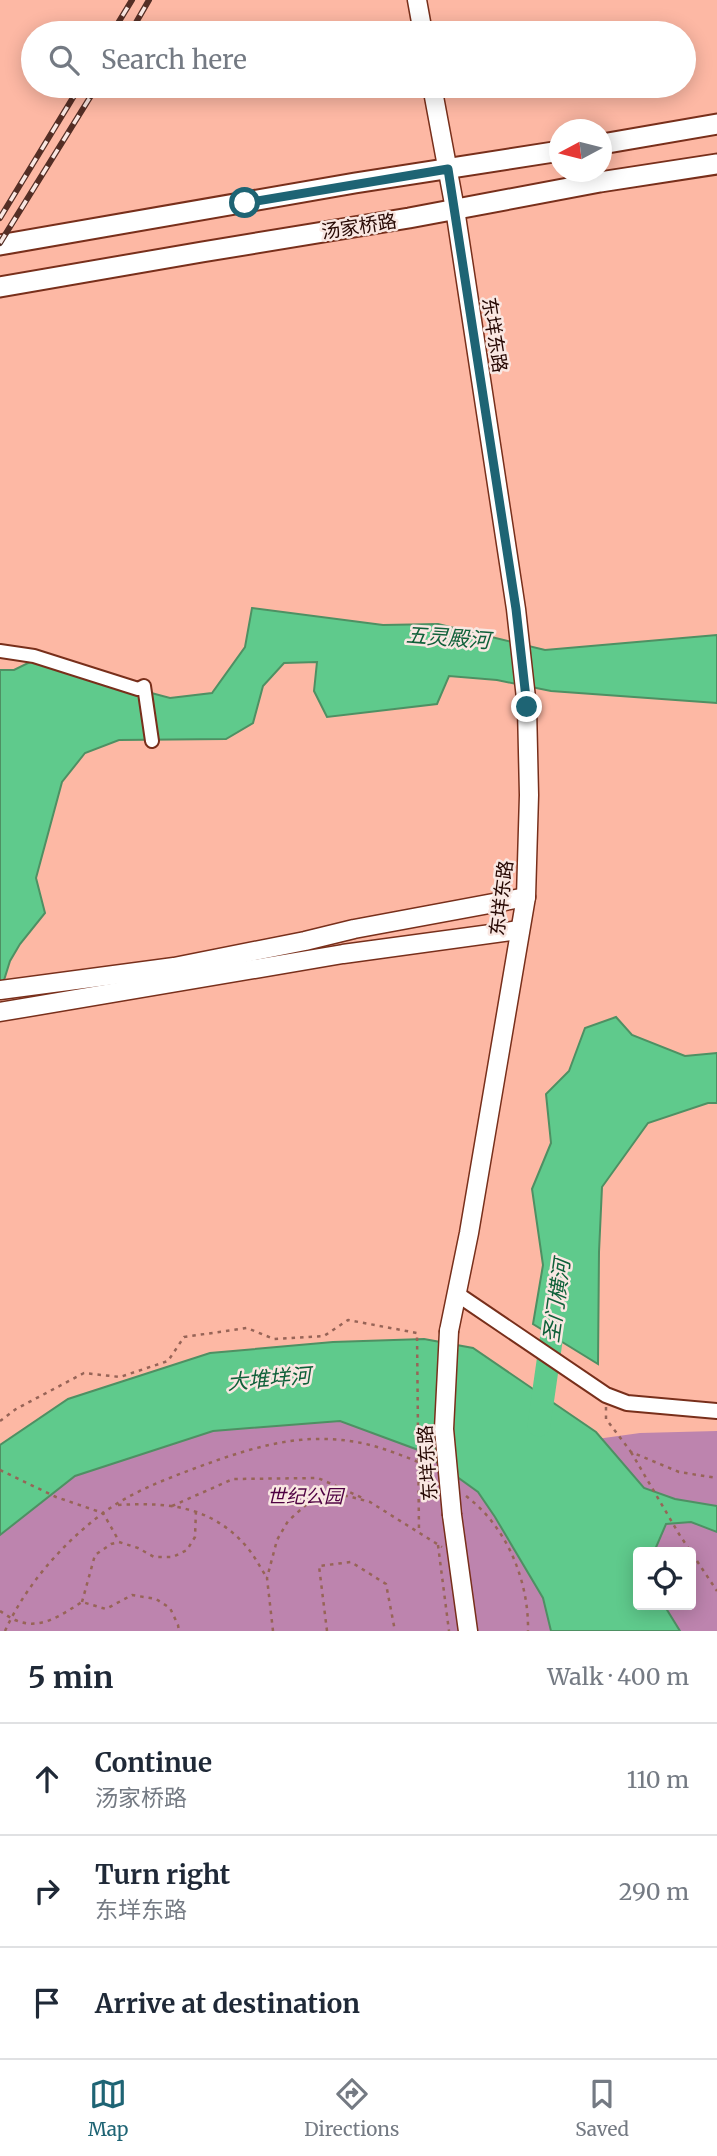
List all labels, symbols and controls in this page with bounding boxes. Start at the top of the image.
search box [21,21,696,98]
icon: search [45,41,83,79]
text: Search here [101,43,247,76]
north arrow [549,119,612,182]
route start [229,187,260,218]
street label: 汤家桥路 [320,208,398,244]
street label: 东垟东路 [477,296,513,374]
water label: 五灵殿河 [405,621,495,654]
route end [511,691,542,722]
street label: 东垟东路 [484,859,518,937]
water label: 圣门横河 [537,1253,576,1344]
water label: 大堆垟河 [226,1361,316,1396]
street label: 东垟东路 [412,1424,442,1502]
park label: 世纪公园 [267,1484,346,1508]
map controls [633,1547,696,1610]
button: locate [633,1547,696,1610]
text: 5 min [28,1658,113,1696]
text: Walk · 400 m [547,1662,689,1691]
text: Continue [95,1746,212,1779]
icon: ahead [28,1760,66,1798]
text: 110 m [627,1765,689,1794]
text: 汤家桥路 [95,1783,187,1812]
text: Turn right [95,1858,230,1891]
icon: right [28,1872,66,1910]
text: 290 m [619,1877,689,1906]
text: 东垟东路 [95,1895,187,1924]
icon: arrive [28,1984,66,2022]
text: Arrive at destination [95,1987,360,2020]
tab: Map [88,2075,128,2141]
tab: Directions [304,2075,399,2141]
tab: Saved [575,2075,629,2141]

